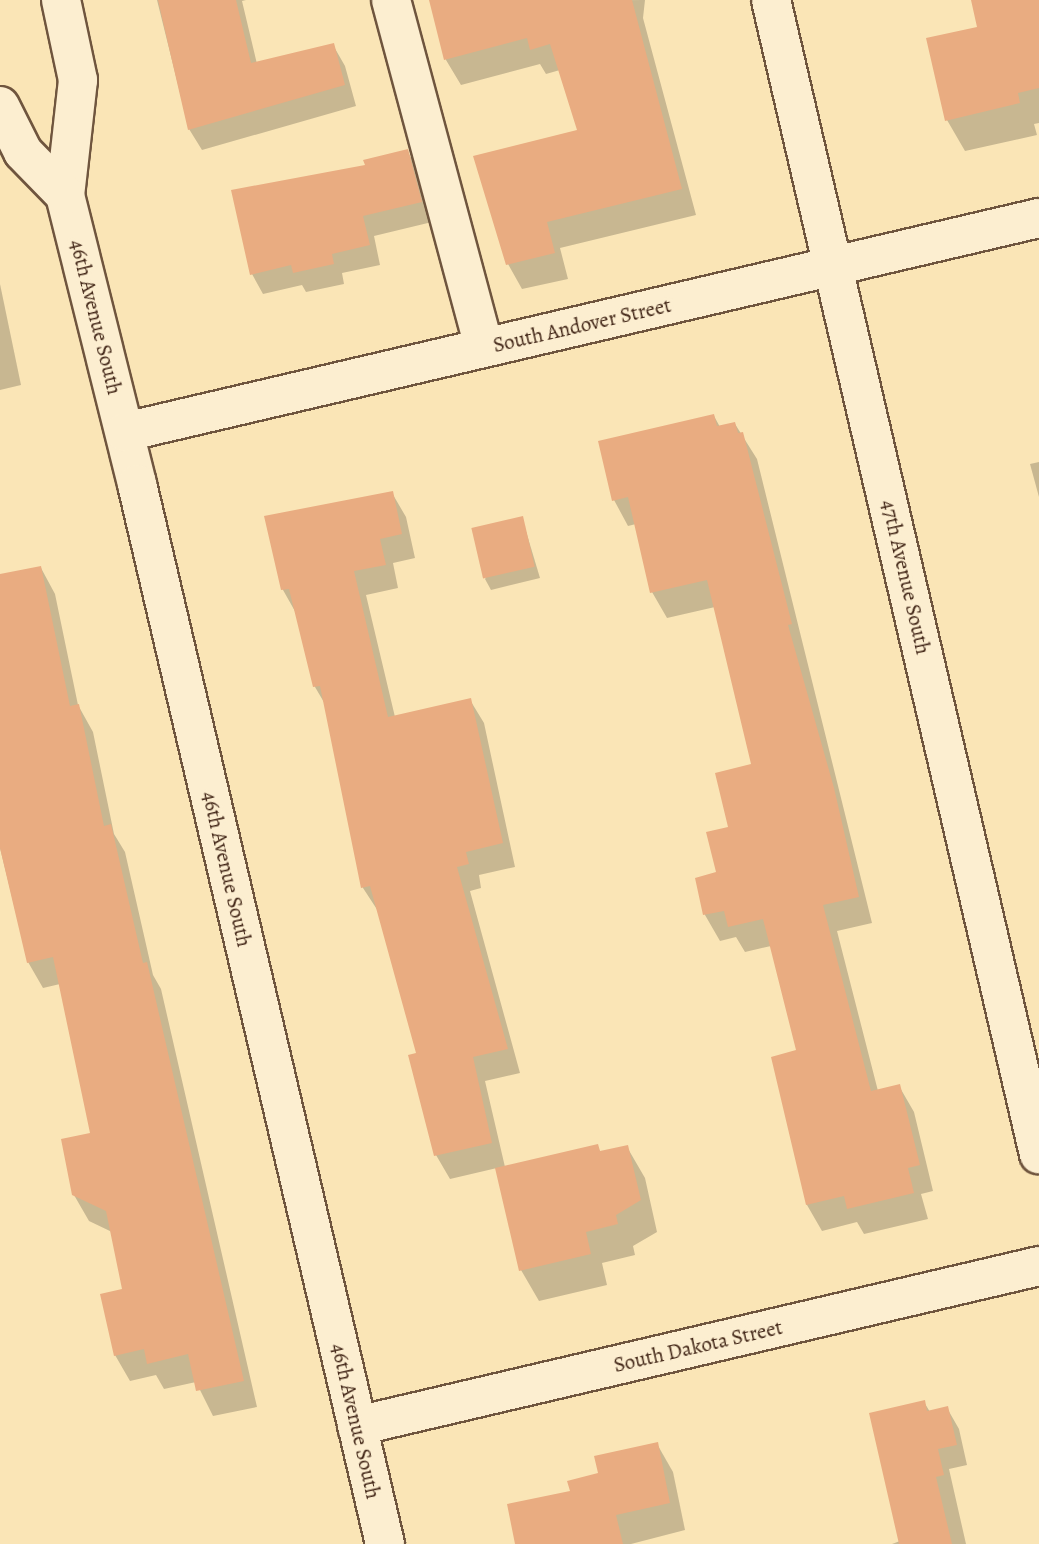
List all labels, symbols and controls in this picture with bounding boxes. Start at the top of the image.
street label: 46th Avenue South [65,237,127,397]
street label: South Andover Street [491,292,673,358]
street label: 47th Avenue South [876,497,936,657]
street label: 46th Avenue South [197,789,257,949]
street label: South Dakota Street [611,1314,785,1378]
street label: 46th Avenue South [326,1341,386,1501]

